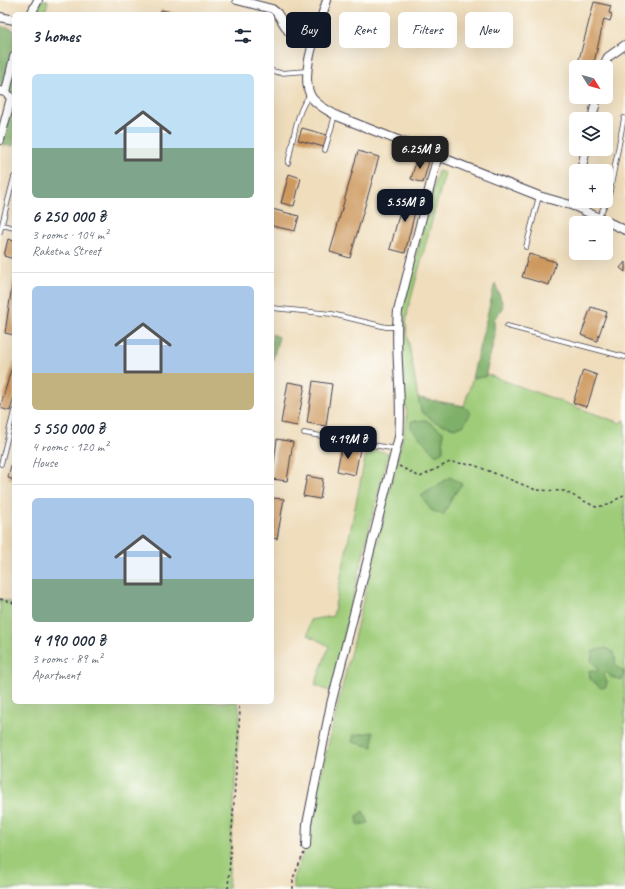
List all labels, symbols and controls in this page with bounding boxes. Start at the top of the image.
chip: Buy [286,12,331,48]
chip: Rent [339,12,390,48]
chip: Filters [398,12,457,48]
chip: New [465,12,513,48]
icon: filters [232,25,254,47]
text: 3 homes [32,26,80,47]
north arrow [569,60,613,104]
map controls [569,60,613,260]
icon: home [107,100,179,172]
button: layers [569,112,613,156]
pin: 6.25M ₴ [383,136,457,170]
text: 6.25M ₴ [401,141,439,157]
button: + [569,164,613,208]
pin: 5.55M ₴ [368,189,442,223]
text: 5.55M ₴ [386,194,424,210]
text: 6 250 000 ₴ [32,206,106,227]
button: − [569,216,613,260]
text: 3 rooms · 104 m² [32,227,108,243]
text: Raketna Street [32,243,100,259]
icon: home [107,312,179,384]
text: 5 550 000 ₴ [32,418,105,439]
pin: 4.19M ₴ [311,426,385,460]
text: 4.19M ₴ [329,431,367,447]
text: 4 rooms · 120 m² [32,439,108,455]
text: House [32,455,57,471]
icon: home [107,524,179,596]
text: 4 190 000 ₴ [32,630,106,651]
text: 3 rooms · 89 m² [32,651,102,667]
text: Apartment [32,667,80,683]

